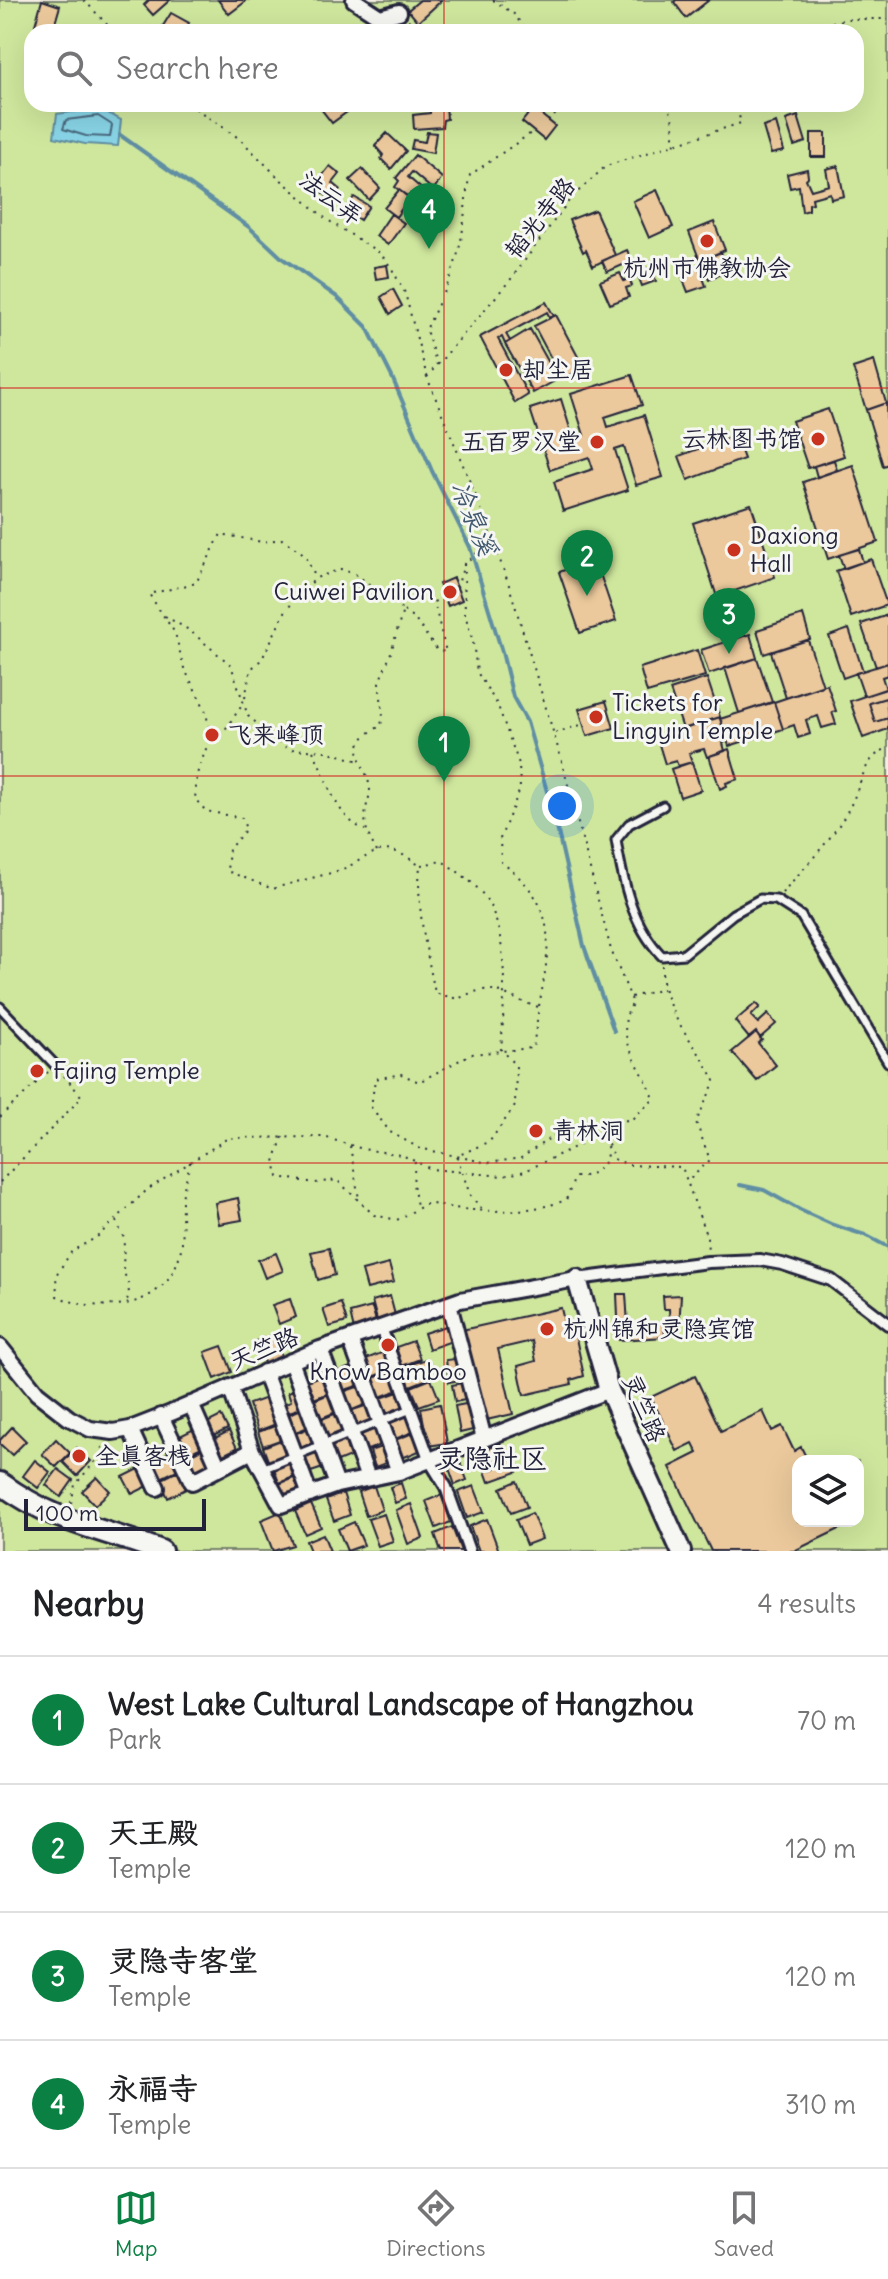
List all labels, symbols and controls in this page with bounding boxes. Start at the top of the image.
search box [24,24,864,112]
icon: search [52,46,96,90]
text: Search here [116,49,279,87]
street label: 法云弄 [294,164,369,231]
street label: 韬光寺路 [497,171,581,264]
pin: 4 [403,183,455,249]
marker: 杭州市佛教协会 [698,232,716,250]
place label: 杭州市佛教协会 [623,252,791,282]
place label: 却尘居 [522,354,594,384]
marker: 却尘居 [497,361,515,379]
place label: 云林图书馆 [682,423,802,453]
place label: 五百罗汉堂 [461,426,581,456]
marker: 云林图书馆 [809,430,827,448]
marker: 五百罗汉堂 [588,433,606,451]
water label: 冷泉溪 [444,475,506,562]
place label: Daxiong Hall [750,520,839,578]
pin: 2 [561,530,613,596]
marker: Daxiong Hall [725,541,743,559]
place label: Cuiwei Pavilion [274,576,434,606]
marker: Cuiwei Pavilion [441,583,459,601]
pin: 3 [703,588,755,654]
place label: Tickets for Lingyin Temple [612,687,773,745]
marker: Tickets for Lingyin Temple [587,708,605,726]
pin: 1 [418,716,470,782]
place label: 飞来峰顶 [228,719,324,749]
marker: 飞来峰顶 [203,726,221,744]
your location [542,786,582,826]
place label: Fajing Temple [53,1055,200,1085]
marker: Fajing Temple [28,1062,46,1080]
place label: 青林洞 [552,1115,624,1145]
marker: 青林洞 [527,1122,545,1140]
place label: 杭州锦和灵隐宾馆 [563,1313,755,1343]
street label: 天竺路 [225,1320,303,1376]
marker: 杭州锦和灵隐宾馆 [538,1320,556,1338]
marker: Know Bamboo [379,1336,397,1354]
place label: Know Bamboo [309,1356,467,1386]
street label: 灵竺路 [617,1369,673,1447]
place label: 全真客栈 [95,1440,191,1470]
district label: 灵隐社区 [436,1440,548,1476]
marker: 全真客栈 [70,1447,88,1465]
map controls [792,1455,864,1527]
button: layers [792,1455,864,1527]
scale bar [24,1495,206,1531]
text: 100 m [36,1499,98,1527]
text: Nearby [32,1582,145,1625]
text: 4 results [758,1587,856,1620]
text: West Lake Cultural Landscape of Hangzhou [108,1685,694,1723]
text: 1 [53,1704,63,1737]
text: 70 m [797,1704,856,1737]
text: Park [108,1723,162,1756]
text: 天王殿 [108,1813,198,1851]
text: 2 [51,1832,65,1865]
text: 120 m [785,1832,856,1865]
text: Temple [108,1852,191,1885]
text: 灵隐寺客堂 [108,1941,258,1979]
text: 3 [51,1960,65,1993]
text: 120 m [785,1960,856,1993]
text: Temple [108,1980,191,2013]
text: 永福寺 [108,2069,198,2107]
text: 4 [50,2088,66,2121]
text: 310 m [785,2088,856,2121]
text: Temple [108,2108,191,2141]
tab: Map [114,2186,158,2262]
tab: Directions [386,2186,486,2262]
tab: Saved [714,2186,774,2262]

